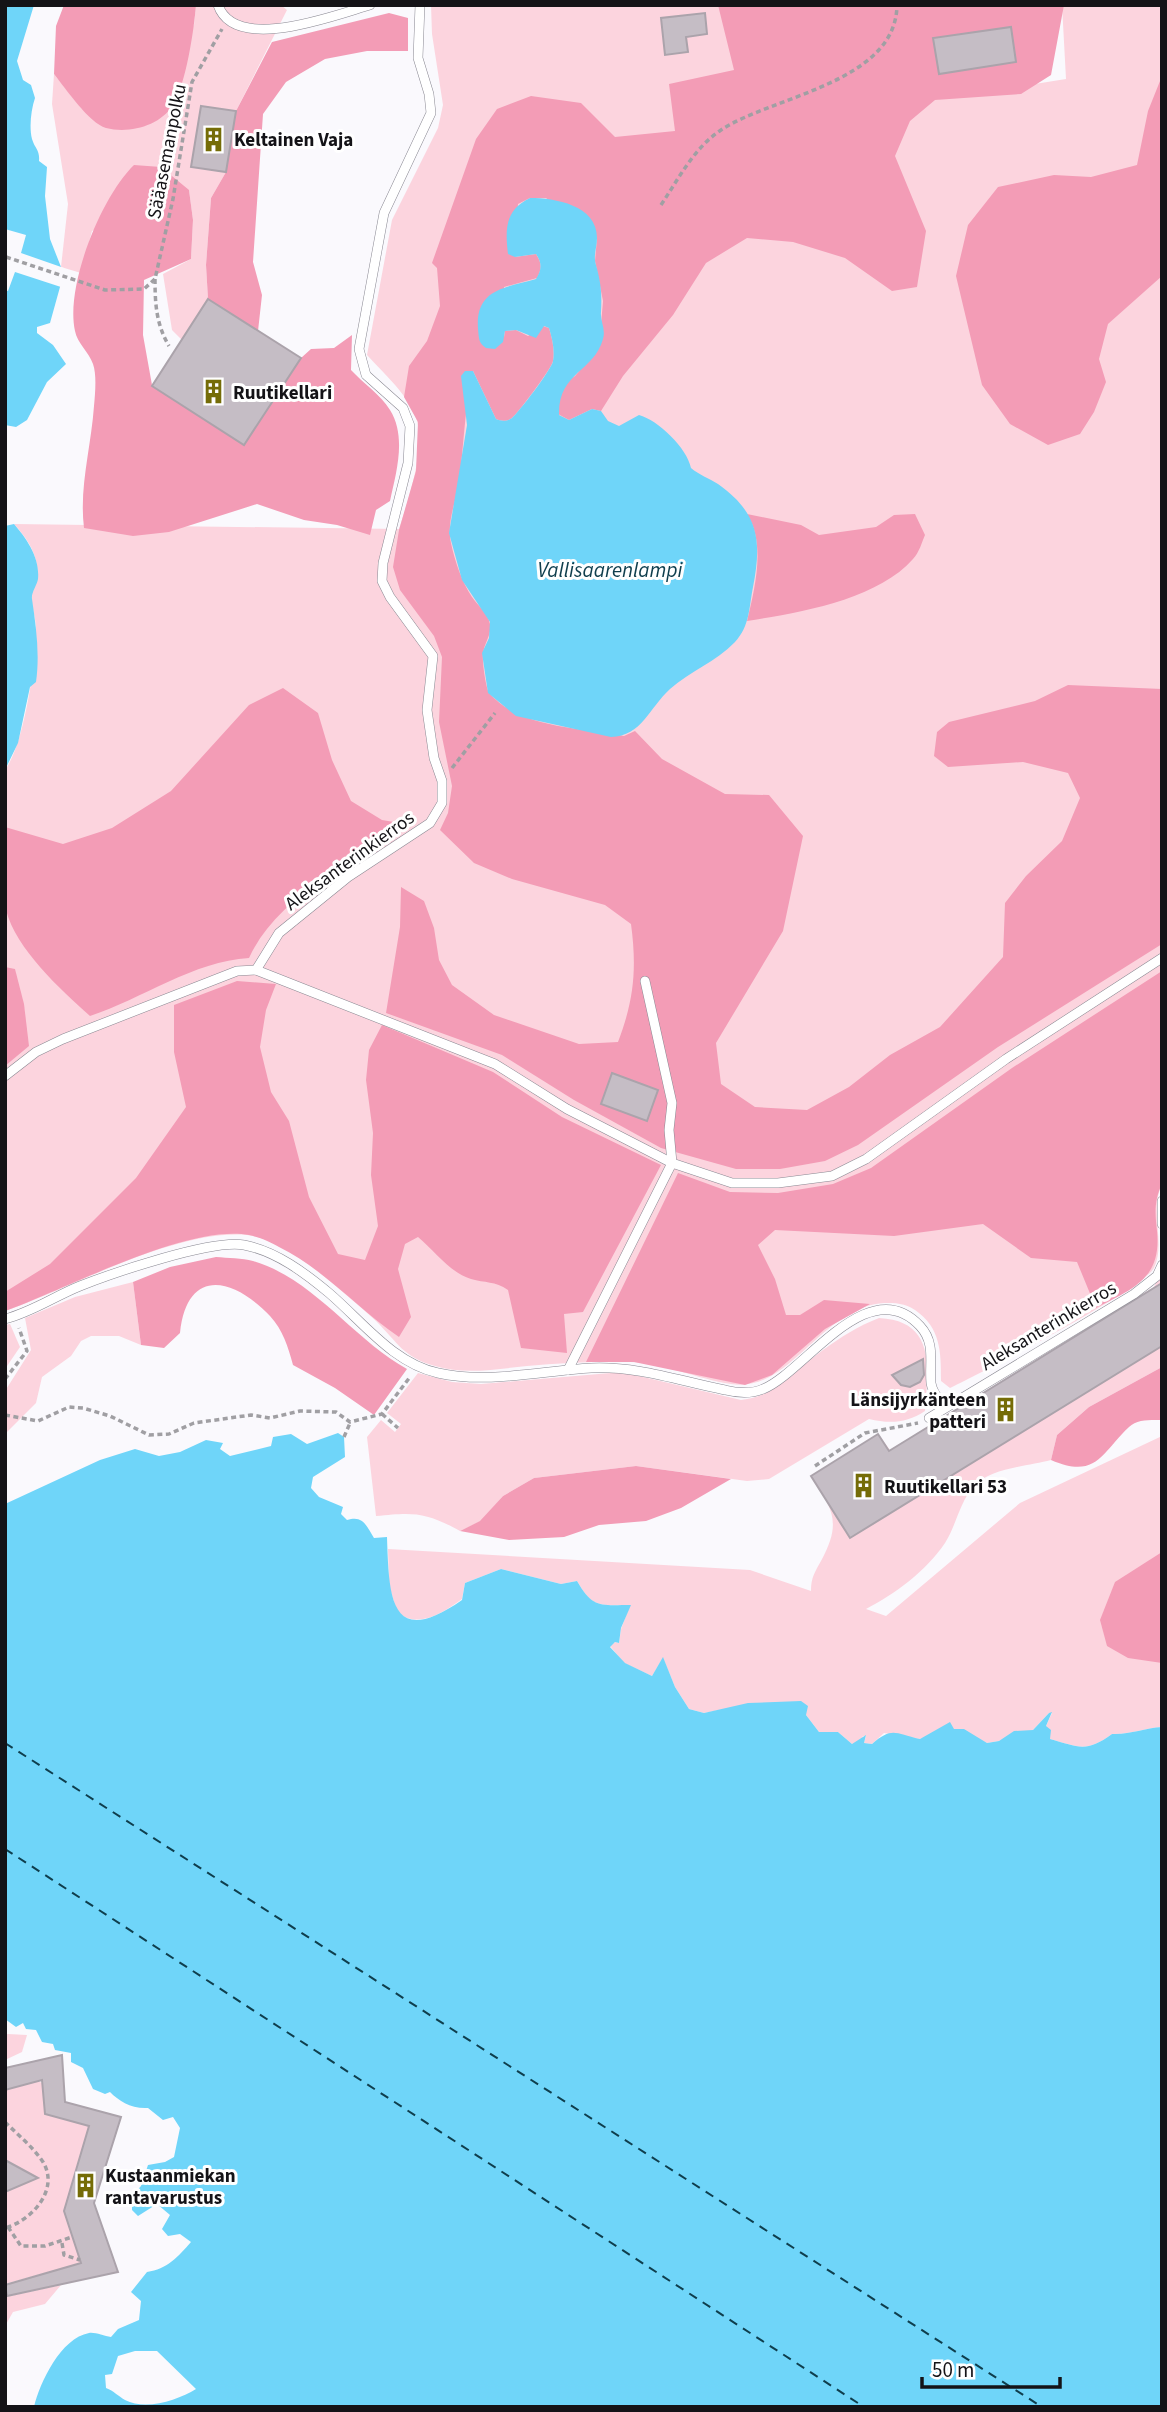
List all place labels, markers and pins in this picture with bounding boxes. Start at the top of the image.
building icon: Keltainen Vaja [200,125,228,153]
place label: Keltainen Vaja [234,127,353,154]
building icon: Ruutikellari [199,378,227,406]
place label: Ruutikellari [233,380,332,407]
place label: Länsijyrkänteen patteri [850,1387,986,1436]
building icon: Länsijyrkänteen patteri [992,1396,1020,1424]
building icon: Ruutikellari 53 [850,1472,878,1500]
place label: Ruutikellari 53 [884,1474,1007,1501]
place label: Kustaanmiekan rantavarustus [105,2163,236,2212]
building icon: Kustaanmiekan rantavarustus [71,2172,99,2200]

